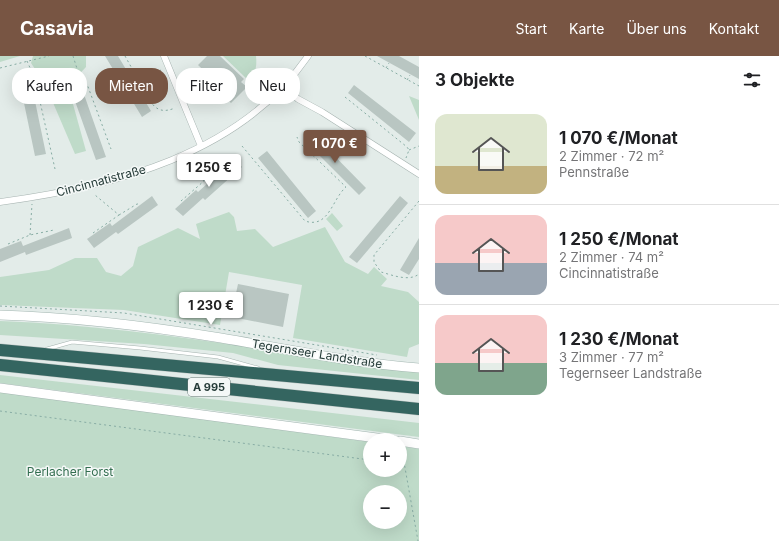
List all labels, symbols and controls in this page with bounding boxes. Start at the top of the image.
text: Casavia [20,17,94,40]
text: Start [515,20,547,37]
text: Karte [569,20,604,37]
text: Über uns [626,20,687,37]
text: Kontakt [709,20,759,37]
chip: Kaufen [12,68,87,104]
chip: Mieten [95,68,168,104]
chip: Filter [176,68,237,104]
chip: Neu [245,68,300,104]
icon: filters [741,69,763,91]
text: 3 Objekte [435,70,515,90]
text: 1 070 €/Monat [559,128,678,148]
pin: 1 070 € [298,130,372,164]
icon: home [467,130,515,178]
text: 1 070 € [312,135,358,151]
text: 2 Zimmer · 72 m² [559,148,664,164]
pin: 1 250 € [172,154,246,188]
text: 1 250 € [186,159,232,175]
street label: Cincinnatistraße [54,161,147,200]
text: Pennstraße [559,164,629,180]
text: 1 250 €/Monat [559,229,679,249]
icon: home [467,231,515,279]
text: 2 Zimmer · 74 m² [559,249,664,265]
text: Cincinnatistraße [559,265,659,281]
pin: 1 230 € [174,292,248,326]
text: 1 230 € [188,297,234,313]
text: 1 230 €/Monat [559,329,679,349]
icon: home [467,331,515,379]
street label: Tegernseer Landstraße [251,336,383,371]
text: 3 Zimmer · 77 m² [559,349,664,365]
text: Tegernseer Landstraße [559,365,702,381]
road number: A 995 [188,378,230,396]
map controls [363,433,407,529]
button: + [363,433,407,477]
park label: Perlacher Forst [27,464,113,479]
button: − [363,485,407,529]

